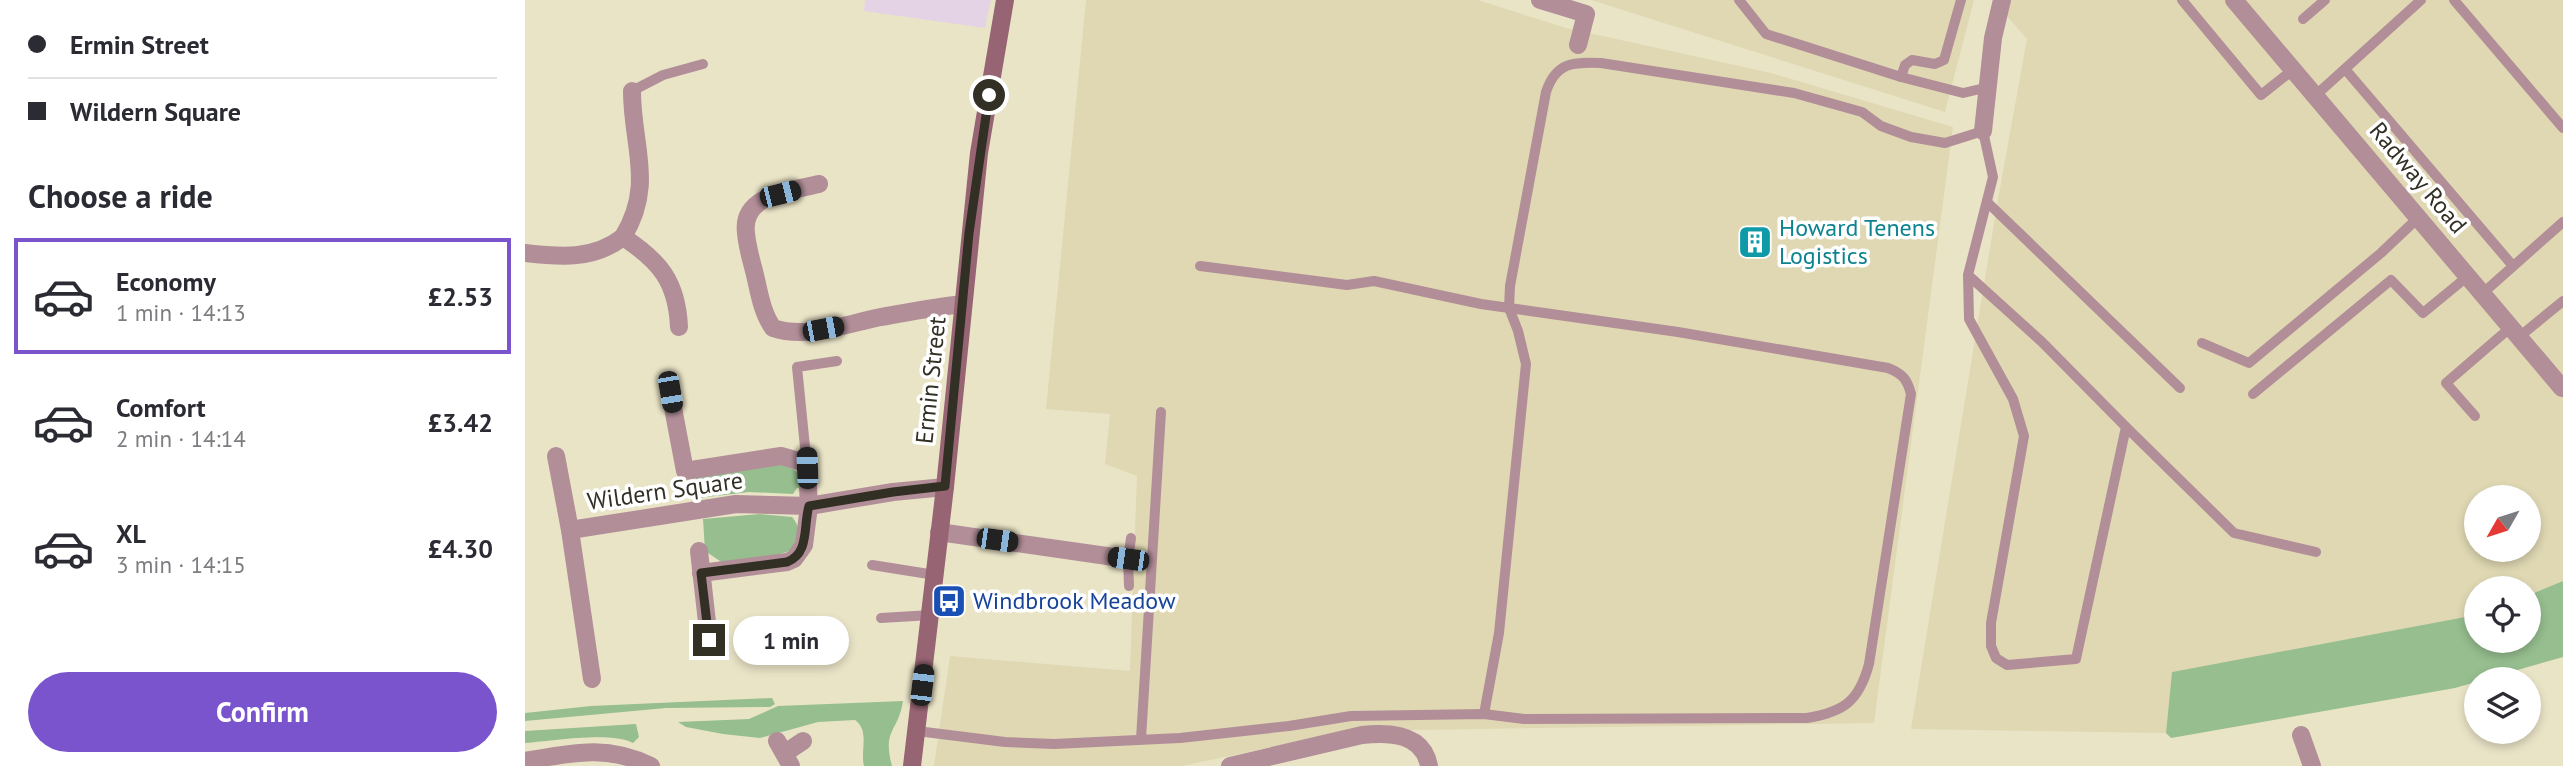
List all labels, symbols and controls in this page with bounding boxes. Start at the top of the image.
text: Ermin Street [70,28,209,61]
route start [973,79,1005,111]
text: Wildern Square [70,95,241,128]
street label: Radway Road [2363,116,2474,240]
text: Choose a ride [28,175,213,217]
car [758,179,803,209]
place label: Howard Tenens Logistics [1779,212,1935,271]
building icon: Howard Tenens Logistics [1736,223,1774,261]
icon: car [32,265,95,328]
text: Economy [116,265,216,298]
text: £2.53 [428,280,493,313]
text: 1 min · 14:13 [116,298,246,327]
car [801,315,846,343]
street label: Ermin Street [908,315,953,445]
car [657,369,684,415]
icon: car [32,391,95,454]
text: Comfort [116,391,206,424]
text: £3.42 [428,406,493,439]
text: 2 min · 14:14 [116,424,246,453]
car [796,447,819,489]
street label: Wildern Square [585,464,745,517]
north arrow [2464,485,2541,562]
map controls [2464,485,2541,744]
icon: car [32,517,95,580]
text: XL [116,517,146,550]
car [975,527,1020,553]
text: £4.30 [428,532,493,565]
car [1106,546,1151,572]
text: 3 min · 14:15 [116,550,246,579]
button: locate [2464,576,2541,653]
bus stop icon: Windbrook Meadow [930,582,968,620]
place label: Windbrook Meadow [973,585,1176,616]
callout: 1 min [733,616,849,664]
route end [693,624,725,656]
text: 1 min [763,626,819,655]
car [910,663,935,707]
button: layers [2464,667,2541,744]
button: Confirm [28,672,497,752]

